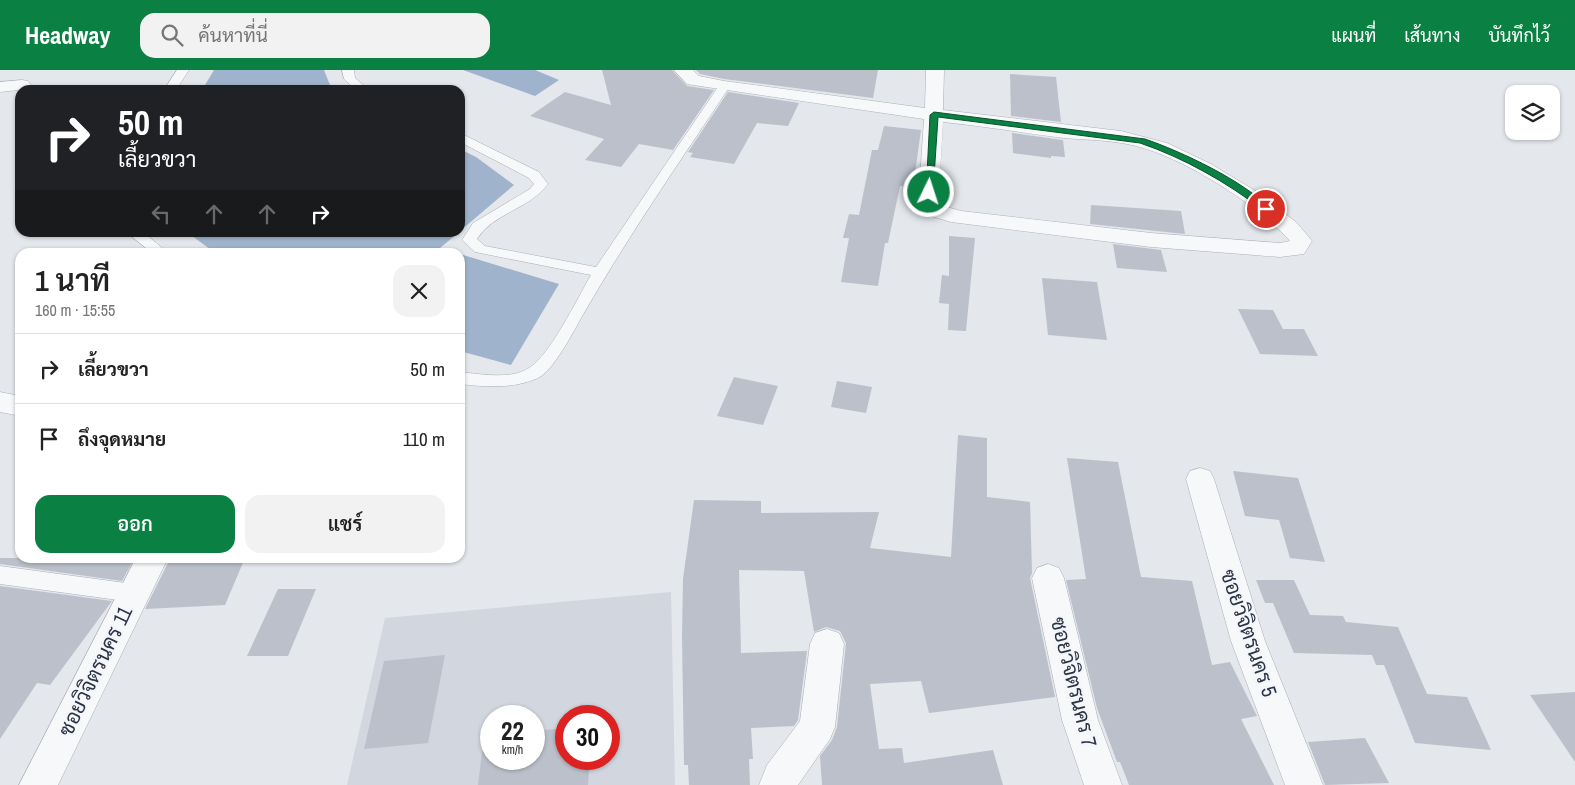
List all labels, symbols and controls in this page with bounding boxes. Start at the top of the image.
search box [140,13,490,58]
text: Headway [25,19,110,51]
icon: search [158,21,186,49]
text: ค้นหาที่นี่ [198,22,268,48]
text: แผนที่ [1331,23,1376,48]
text: เส้นทาง [1404,23,1460,48]
text: บันทึกไว้ [1488,23,1550,48]
map controls [1505,85,1560,140]
button: layers [1505,85,1560,140]
text: 50 m [118,99,183,146]
icon: right [35,105,100,170]
text: เลี้ยวขวา [118,144,196,174]
position arrow [902,165,954,217]
pin [1245,188,1287,230]
icon: arrive [1252,195,1280,223]
icon: left [147,200,175,228]
icon: ahead [200,200,228,228]
icon: ahead [253,200,281,228]
icon: right [306,200,334,228]
text: 1 นาที [35,260,110,300]
button: close [393,265,445,317]
text: 160 m · 15:55 [35,299,115,321]
icon: right [35,355,63,383]
text: เลี้ยวขวา [78,356,149,382]
text: 50 m [410,356,445,382]
icon: arrive [35,425,63,453]
text: ถึงจุดหมาย [78,426,166,452]
text: 110 m [403,426,445,452]
button: ออก [35,495,235,553]
button: แชร์ [245,495,445,553]
street label: ซอยวิจิตรนคร 5 [1214,565,1284,701]
street label: ซอยวิจิตรนคร 11 [51,601,139,741]
street label: ซอยวิจิตรนคร 7 [1044,614,1104,750]
speed limit sign: 30 [555,705,620,770]
text: 22 [501,714,524,748]
text: km/h [502,742,523,758]

